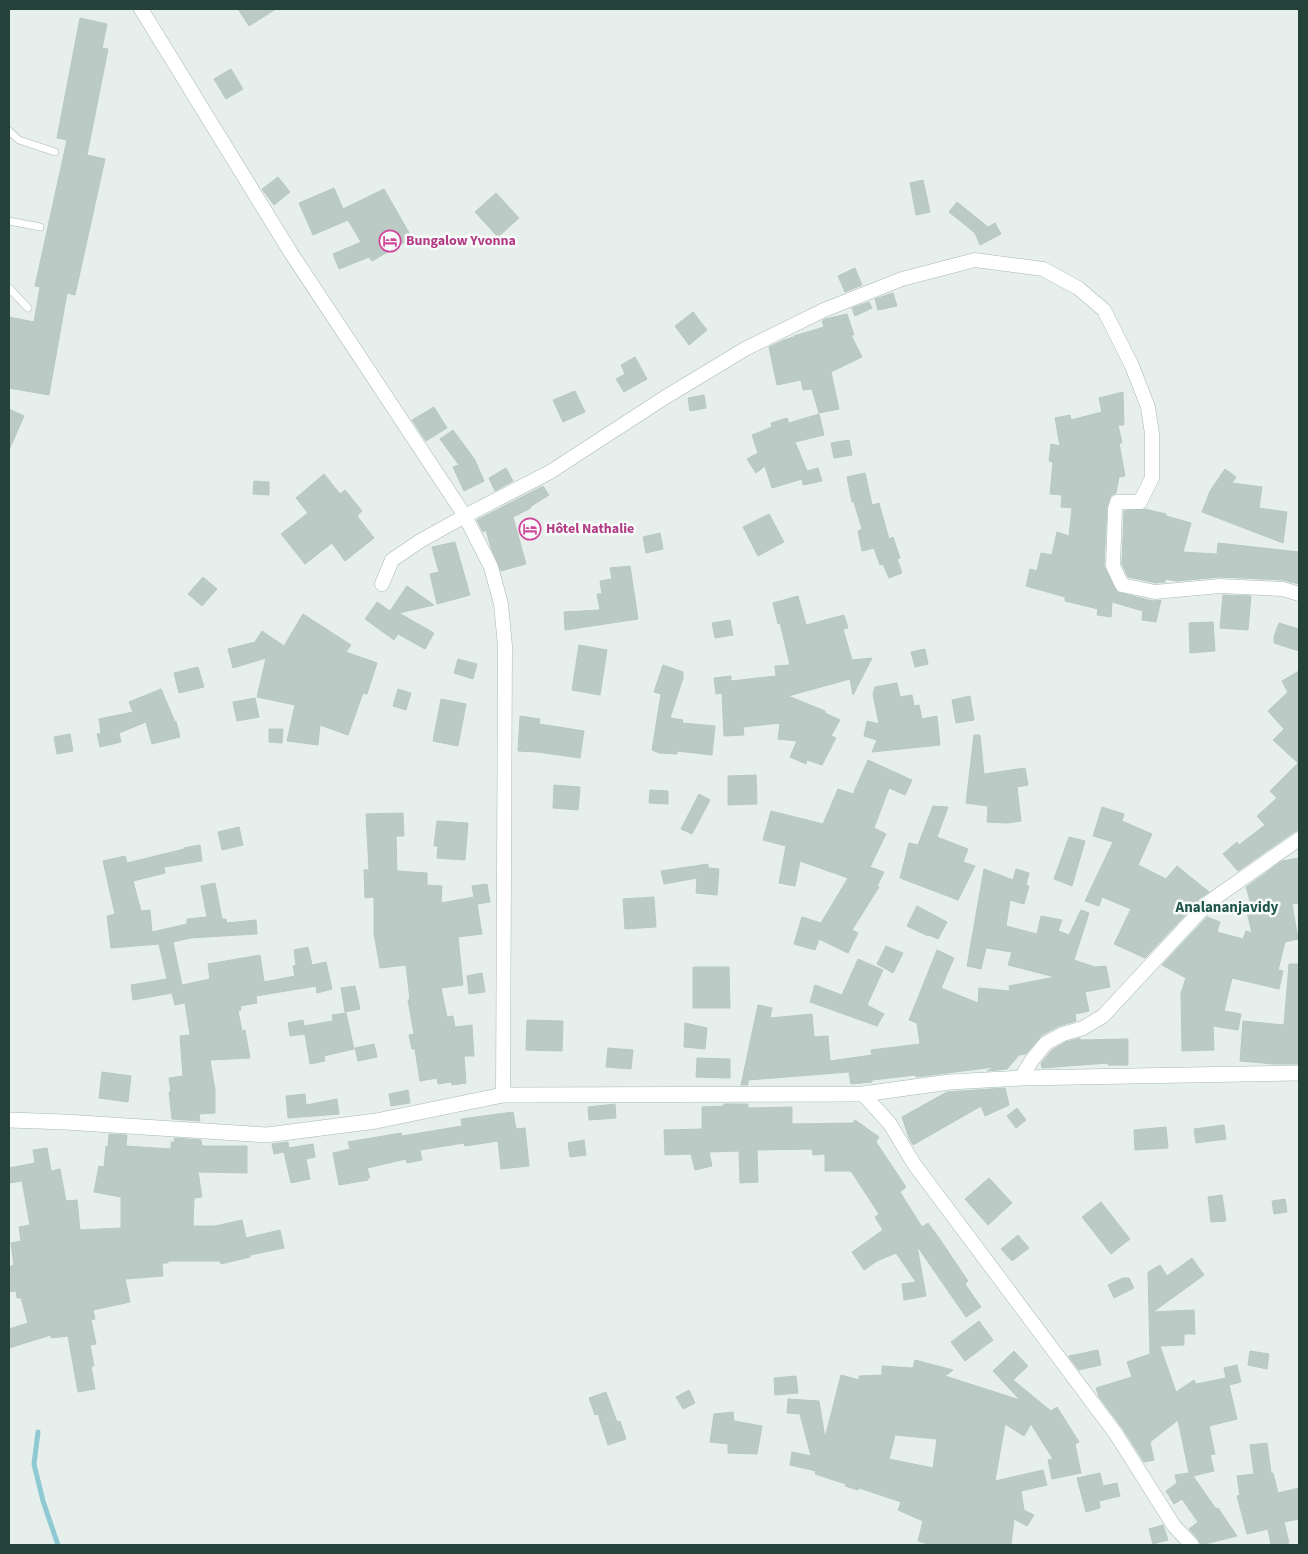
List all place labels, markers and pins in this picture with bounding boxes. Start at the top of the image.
hotel icon: Bungalow Yvonna [378,229,402,253]
place label: Bungalow Yvonna [406,231,516,251]
hotel icon: Hôtel Nathalie [518,517,542,541]
place label: Hôtel Nathalie [546,519,634,539]

